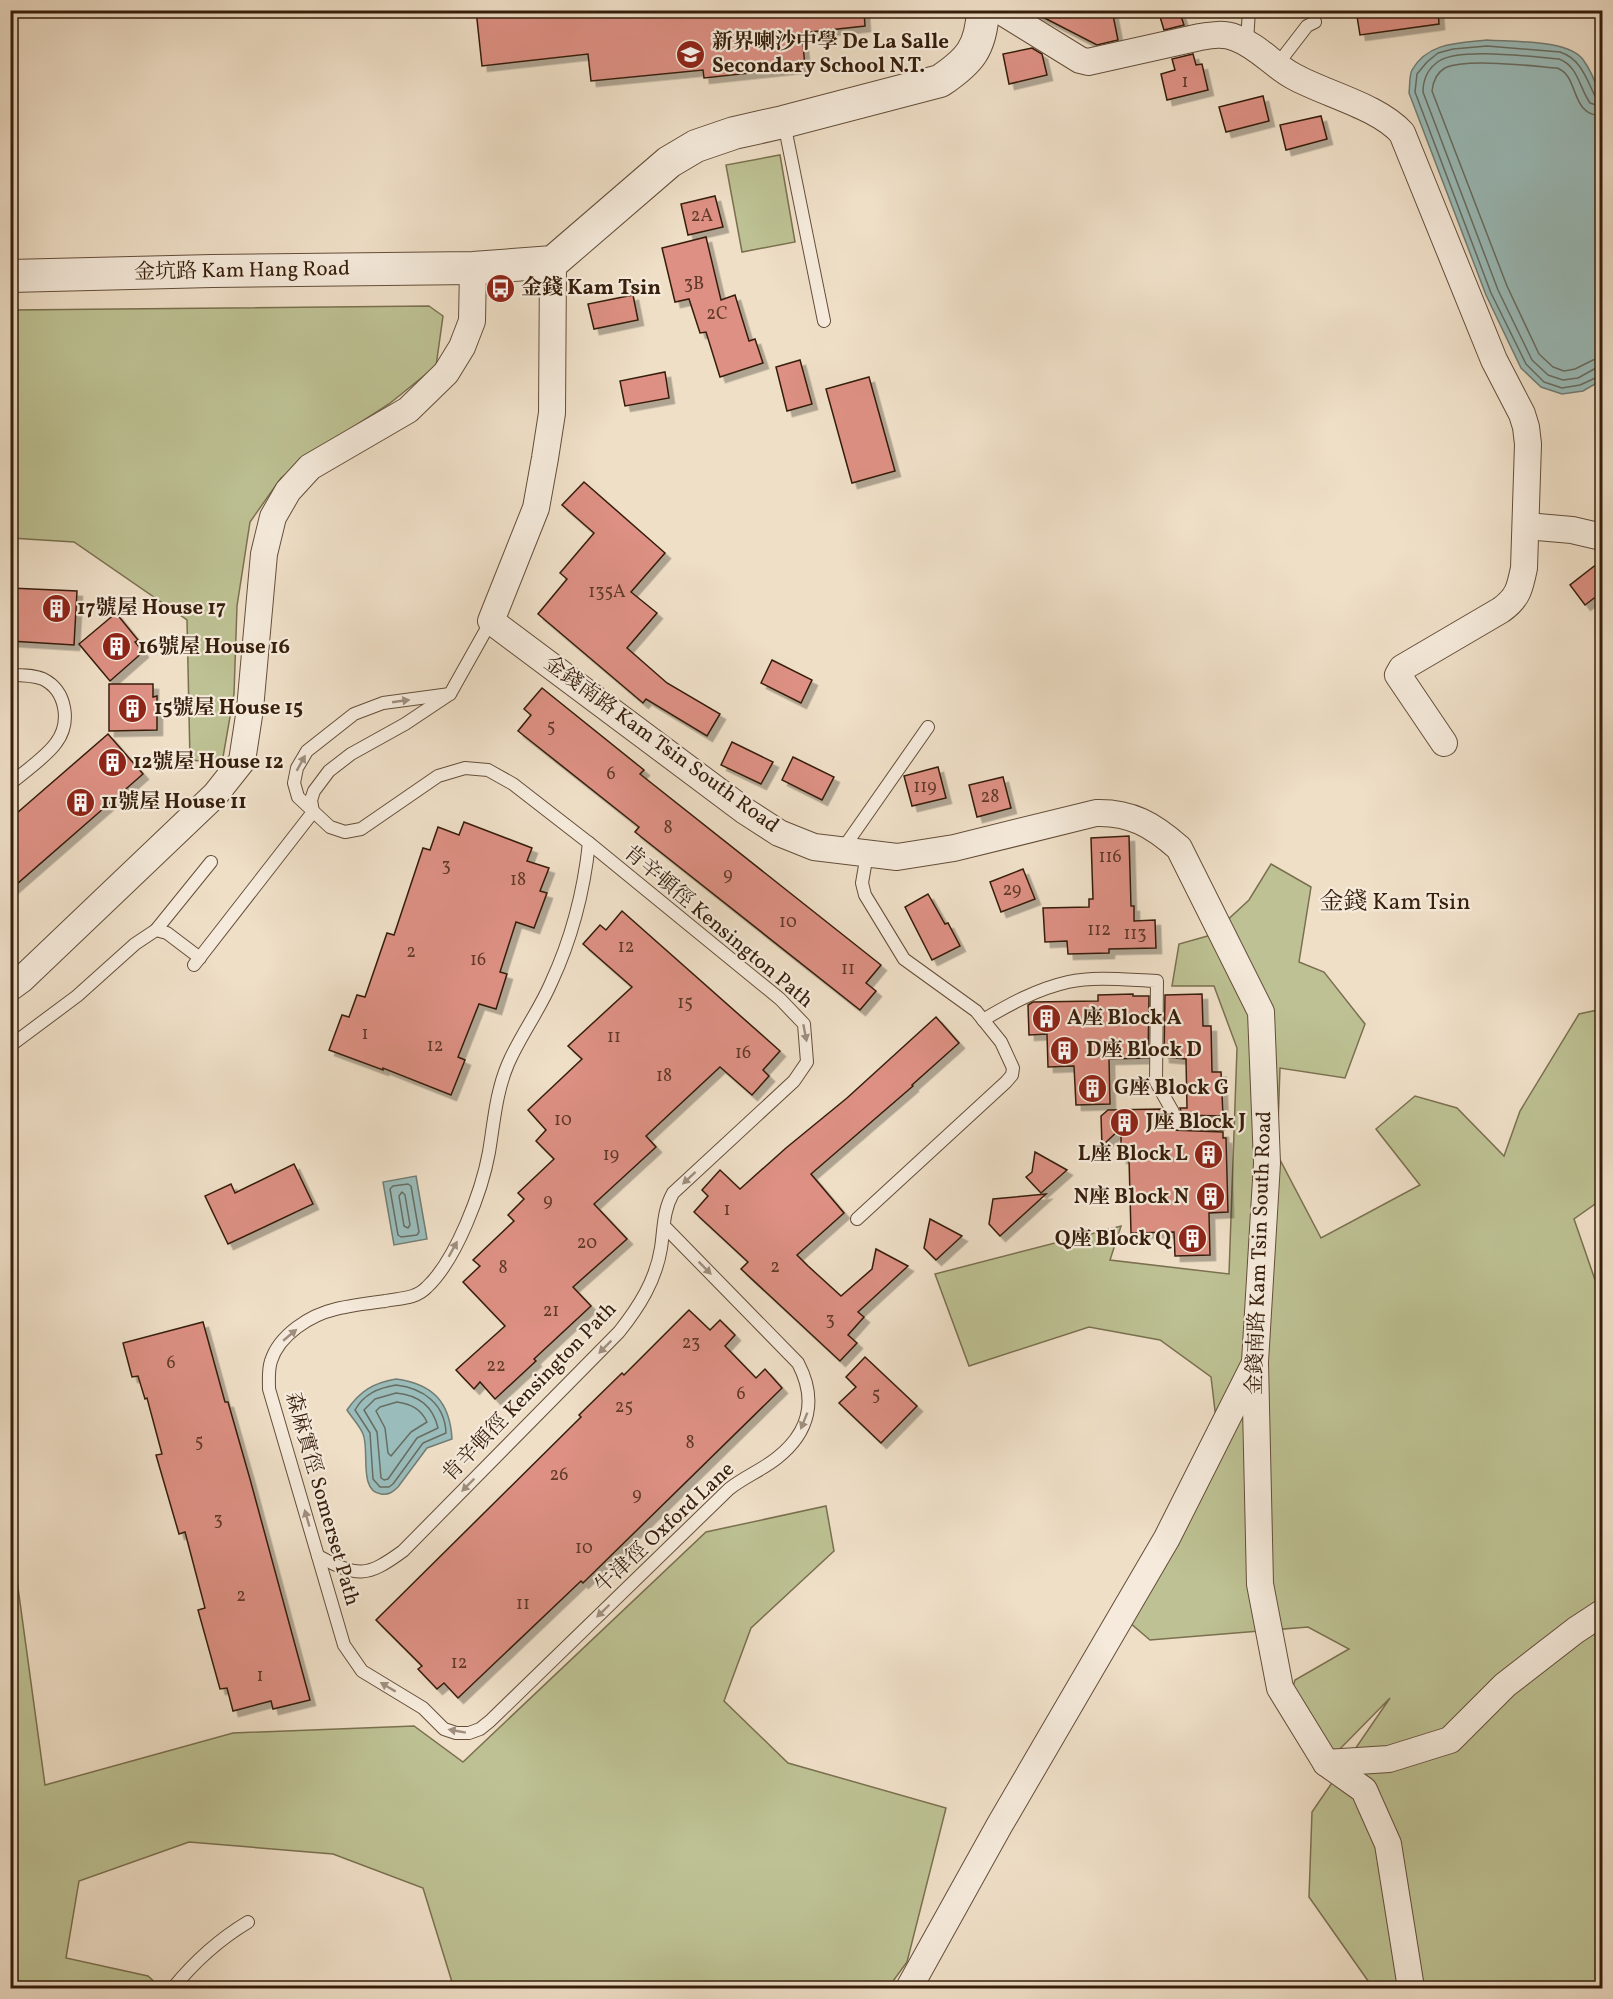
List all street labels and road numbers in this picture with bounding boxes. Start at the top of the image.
street label: 金坑路 Kam Hang Road [134,255,350,287]
street label: 金錢南路 Kam Tsin South Road [537,650,785,840]
street label: 肯辛頓徑 Kensington Path [617,839,819,1015]
street label: 金錢南路 Kam Tsin South Road [1241,1110,1279,1396]
street label: 肯辛頓徑 Kensington Path [436,1296,624,1488]
street label: 森麻實徑 Somerset Path [278,1389,366,1609]
street label: 牛津徑 Oxford Lane [589,1456,741,1600]

